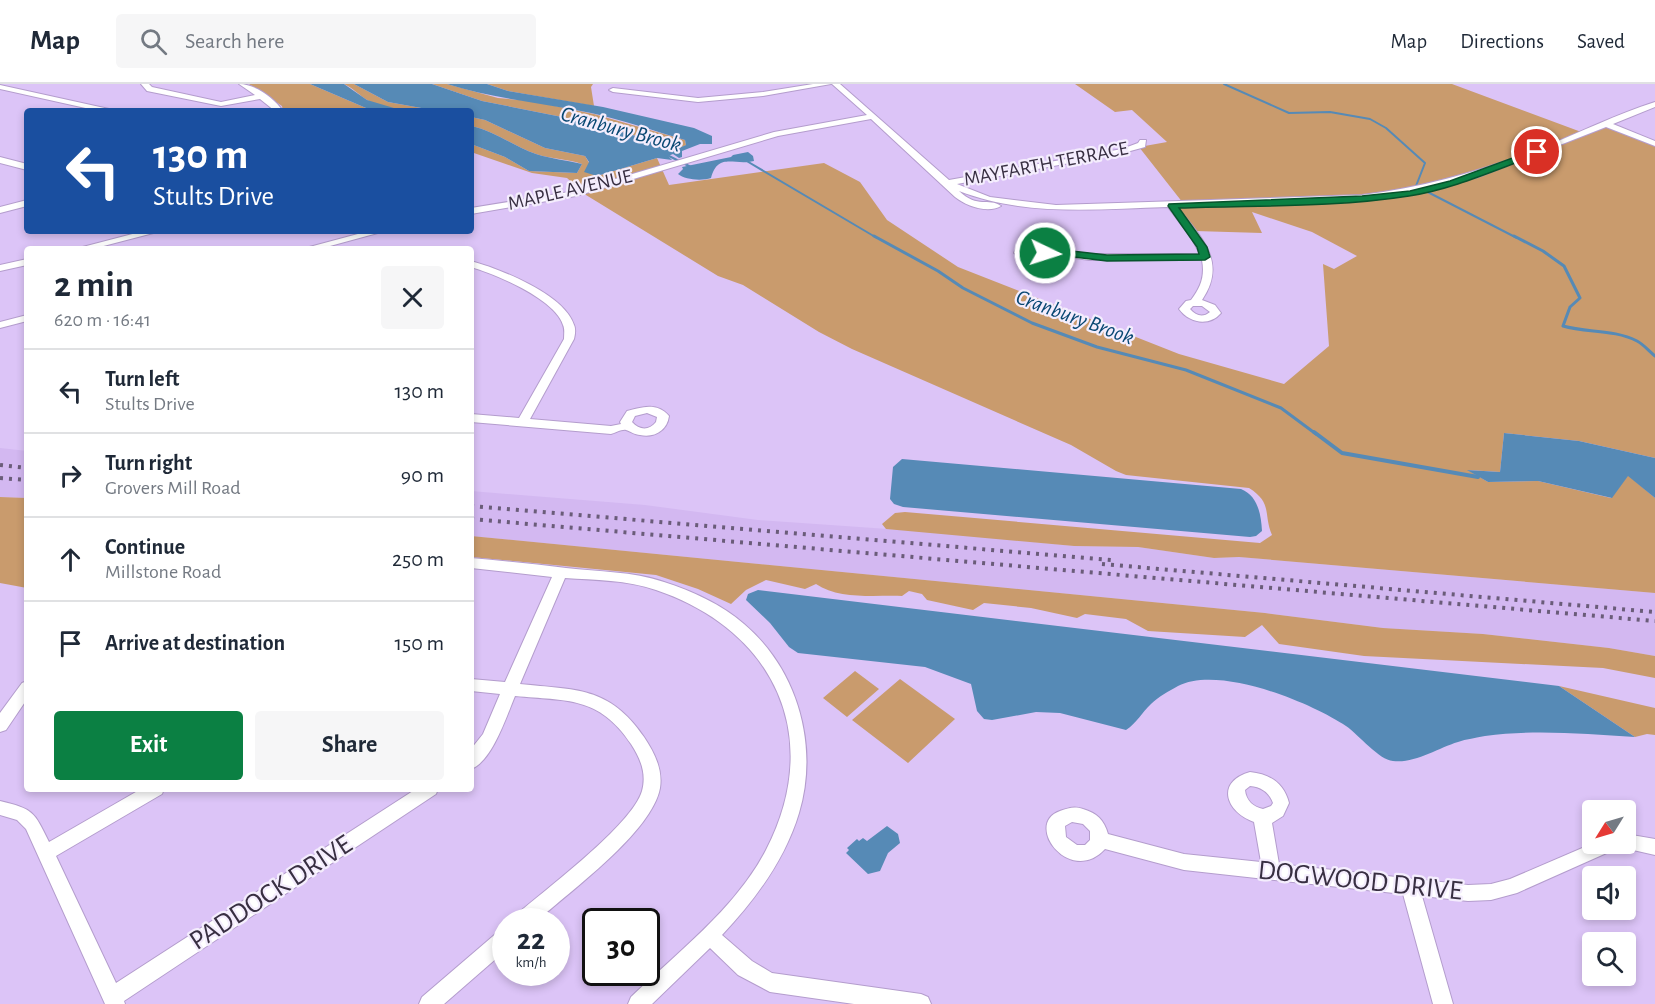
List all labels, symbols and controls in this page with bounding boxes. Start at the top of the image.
search box [116,14,536,68]
icon: search [137,25,170,58]
text: Map [30,27,80,55]
text: Search here [185,30,284,52]
text: Map [1391,31,1427,52]
text: Directions [1460,31,1544,52]
text: Saved [1577,31,1625,52]
water label: Cranbury Brook [558,102,684,156]
pin [1511,126,1562,177]
icon: left [54,132,132,210]
text: 130 m [153,134,248,176]
icon: arrive [1520,135,1553,168]
street label: MAYFARTH TERRACE [962,138,1130,190]
street label: MAPLE AVENUE [506,166,634,214]
text: Stults Drive [153,183,274,210]
position arrow [1013,221,1077,285]
button: close [381,266,444,329]
text: 2 min [54,267,134,303]
water label: Cranbury Brook [1013,285,1137,349]
text: 620 m · 16:41 [54,310,151,330]
text: Turn left [105,368,179,390]
icon: left [54,375,87,408]
text: 130 m [395,380,444,402]
text: Stults Drive [105,394,195,414]
text: Turn right [105,452,192,474]
icon: right [54,459,87,492]
text: 90 m [401,464,444,486]
text: Grovers Mill Road [105,478,241,498]
text: Continue [105,536,185,558]
icon: ahead [54,543,87,576]
text: 250 m [392,548,444,570]
text: Millstone Road [105,562,221,582]
icon: arrive [54,627,87,660]
text: Arrive at destination [105,632,285,654]
text: 150 m [394,632,444,654]
button: Exit [54,711,243,780]
button: Share [255,711,444,780]
north arrow [1582,800,1636,854]
map controls [1582,800,1636,986]
street label: PADDOCK DRIVE [185,830,357,956]
street label: DOGWOOD DRIVE [1256,856,1464,906]
button: sound [1582,866,1636,920]
speed limit sign: 30 [582,908,660,986]
text: 22 [517,925,545,955]
button: search [1582,932,1636,986]
text: km/h [516,955,546,970]

